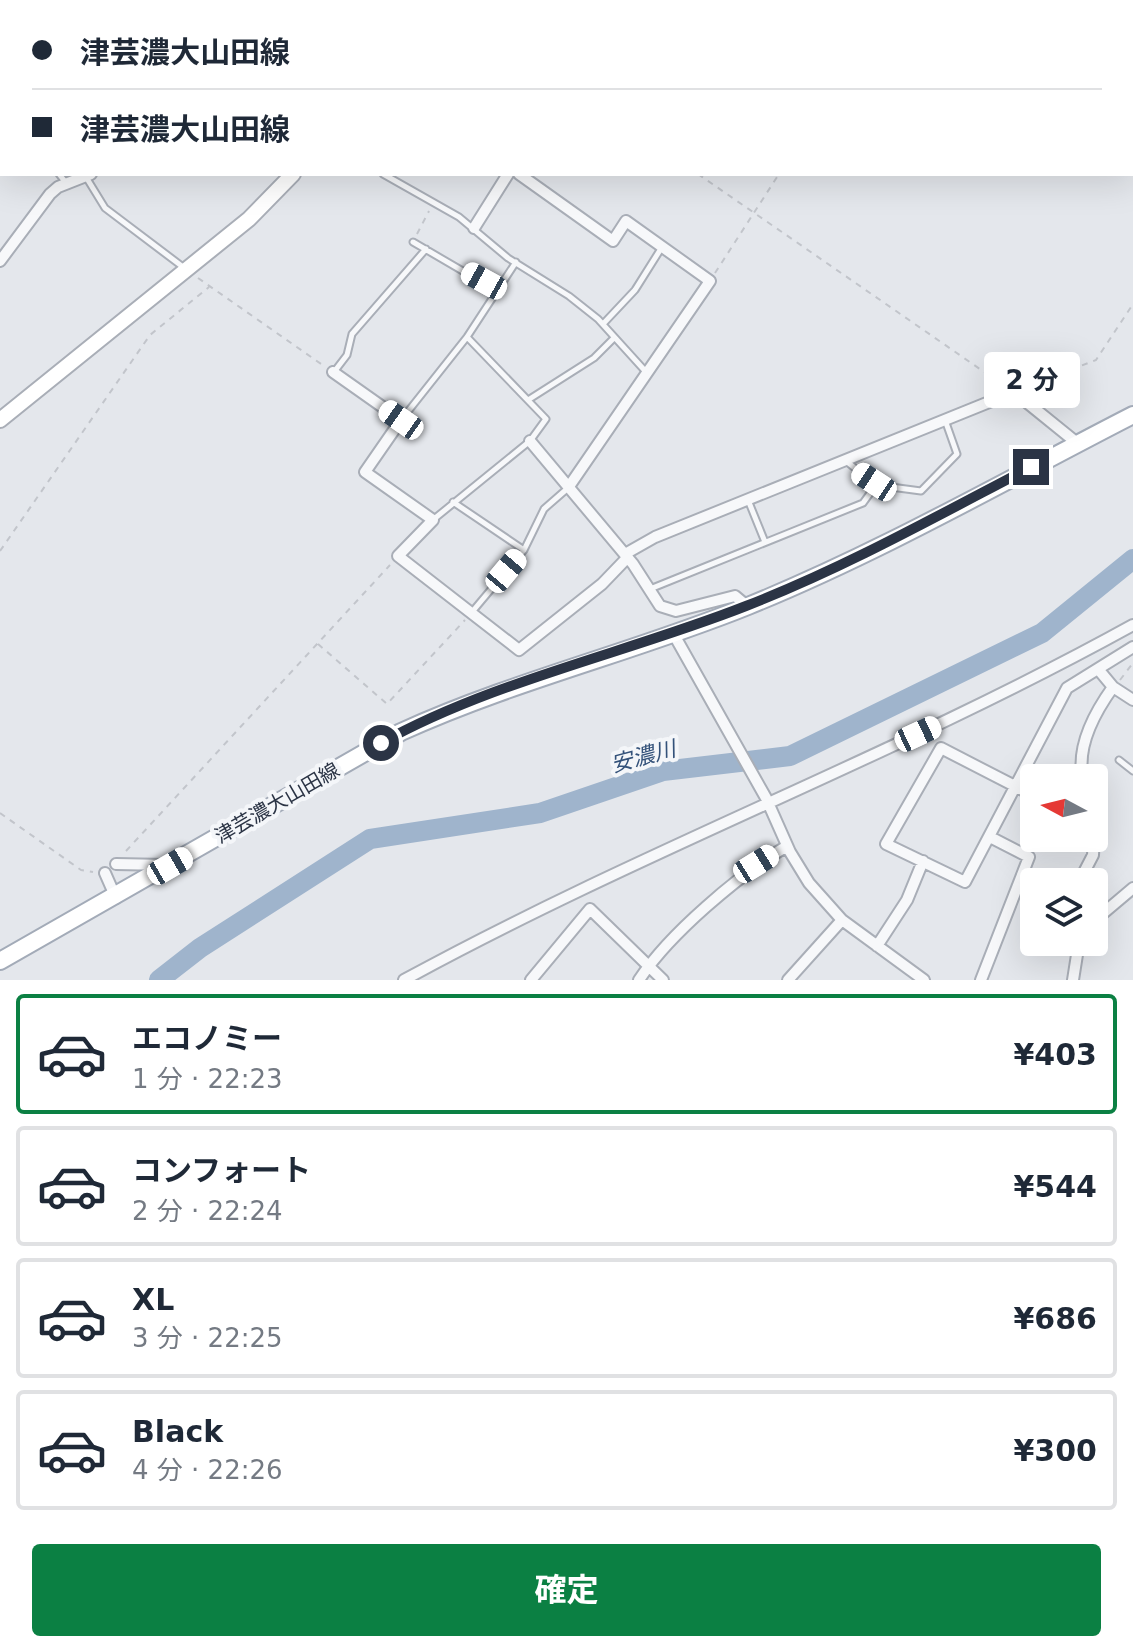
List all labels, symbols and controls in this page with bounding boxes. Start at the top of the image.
text: 津芸濃大山田線 [80,35,290,70]
text: 津芸濃大山田線 [80,112,290,147]
car [457,259,511,303]
callout: 2 分 [983,351,1079,407]
text: 2 分 [1005,365,1059,395]
car [374,396,428,444]
route end [1013,449,1049,485]
car [847,459,901,505]
car [481,545,531,597]
car [891,713,945,755]
route start [363,725,399,761]
water label: 安濃川 [608,735,680,777]
street label: 津芸濃大山田線 [210,758,344,848]
north arrow [1020,764,1108,852]
map controls [1020,764,1108,956]
car [729,841,783,887]
car [143,844,197,888]
button: layers [1020,868,1108,956]
icon: car [36,1018,108,1090]
text: エコノミー [132,1021,282,1056]
text: ¥403 [1014,1037,1097,1072]
text: 1 分 · 22:23 [132,1064,283,1094]
icon: car [36,1150,108,1222]
text: コンフォート [132,1153,311,1188]
text: ¥544 [1014,1169,1097,1204]
text: 2 分 · 22:24 [132,1196,283,1226]
icon: car [36,1282,108,1354]
text: XL [132,1282,174,1317]
text: ¥686 [1014,1301,1097,1336]
text: 3 分 · 22:25 [132,1323,283,1353]
icon: car [36,1414,108,1486]
text: Black [132,1414,223,1449]
text: ¥300 [1014,1433,1097,1468]
text: 4 分 · 22:26 [132,1455,283,1485]
button: 確定 [32,1544,1101,1636]

